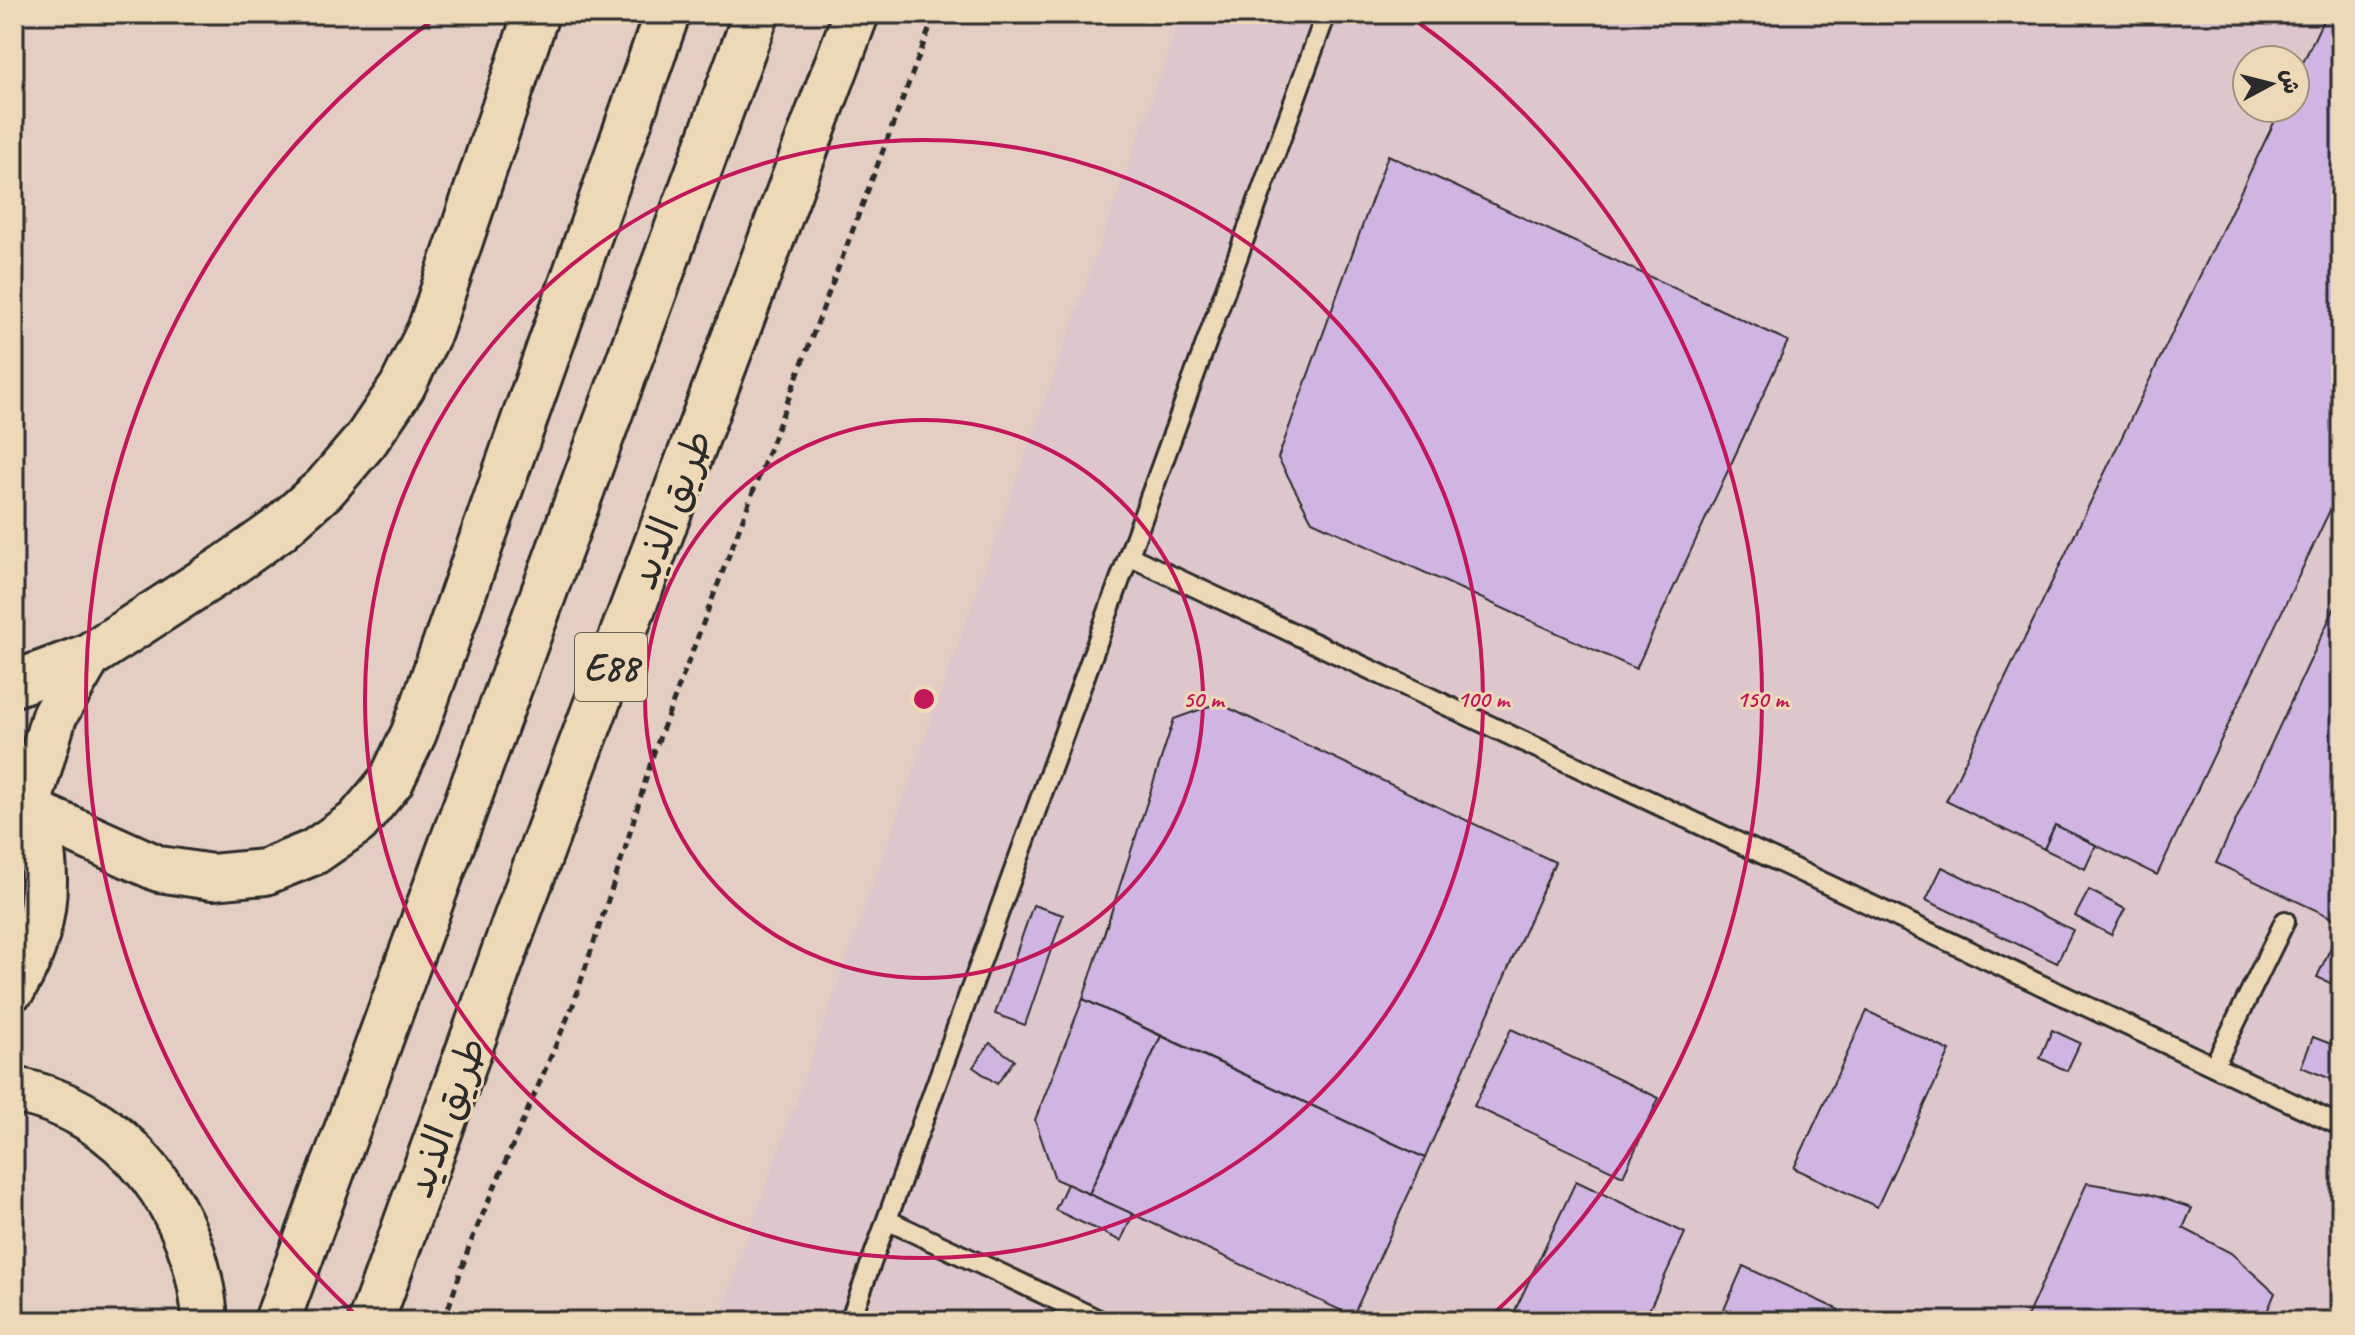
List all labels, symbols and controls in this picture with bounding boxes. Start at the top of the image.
north arrow [2231,44,2311,124]
text: ش [2274,68,2305,95]
street label: طريق الذيد [618,422,724,596]
road number: E88 [575,633,647,701]
text: 50 m [1183,684,1226,714]
text: 100 m [1457,684,1511,714]
text: 150 m [1736,684,1790,714]
centre of rings [910,685,938,713]
street label: طريق الذيد [394,1030,498,1204]

